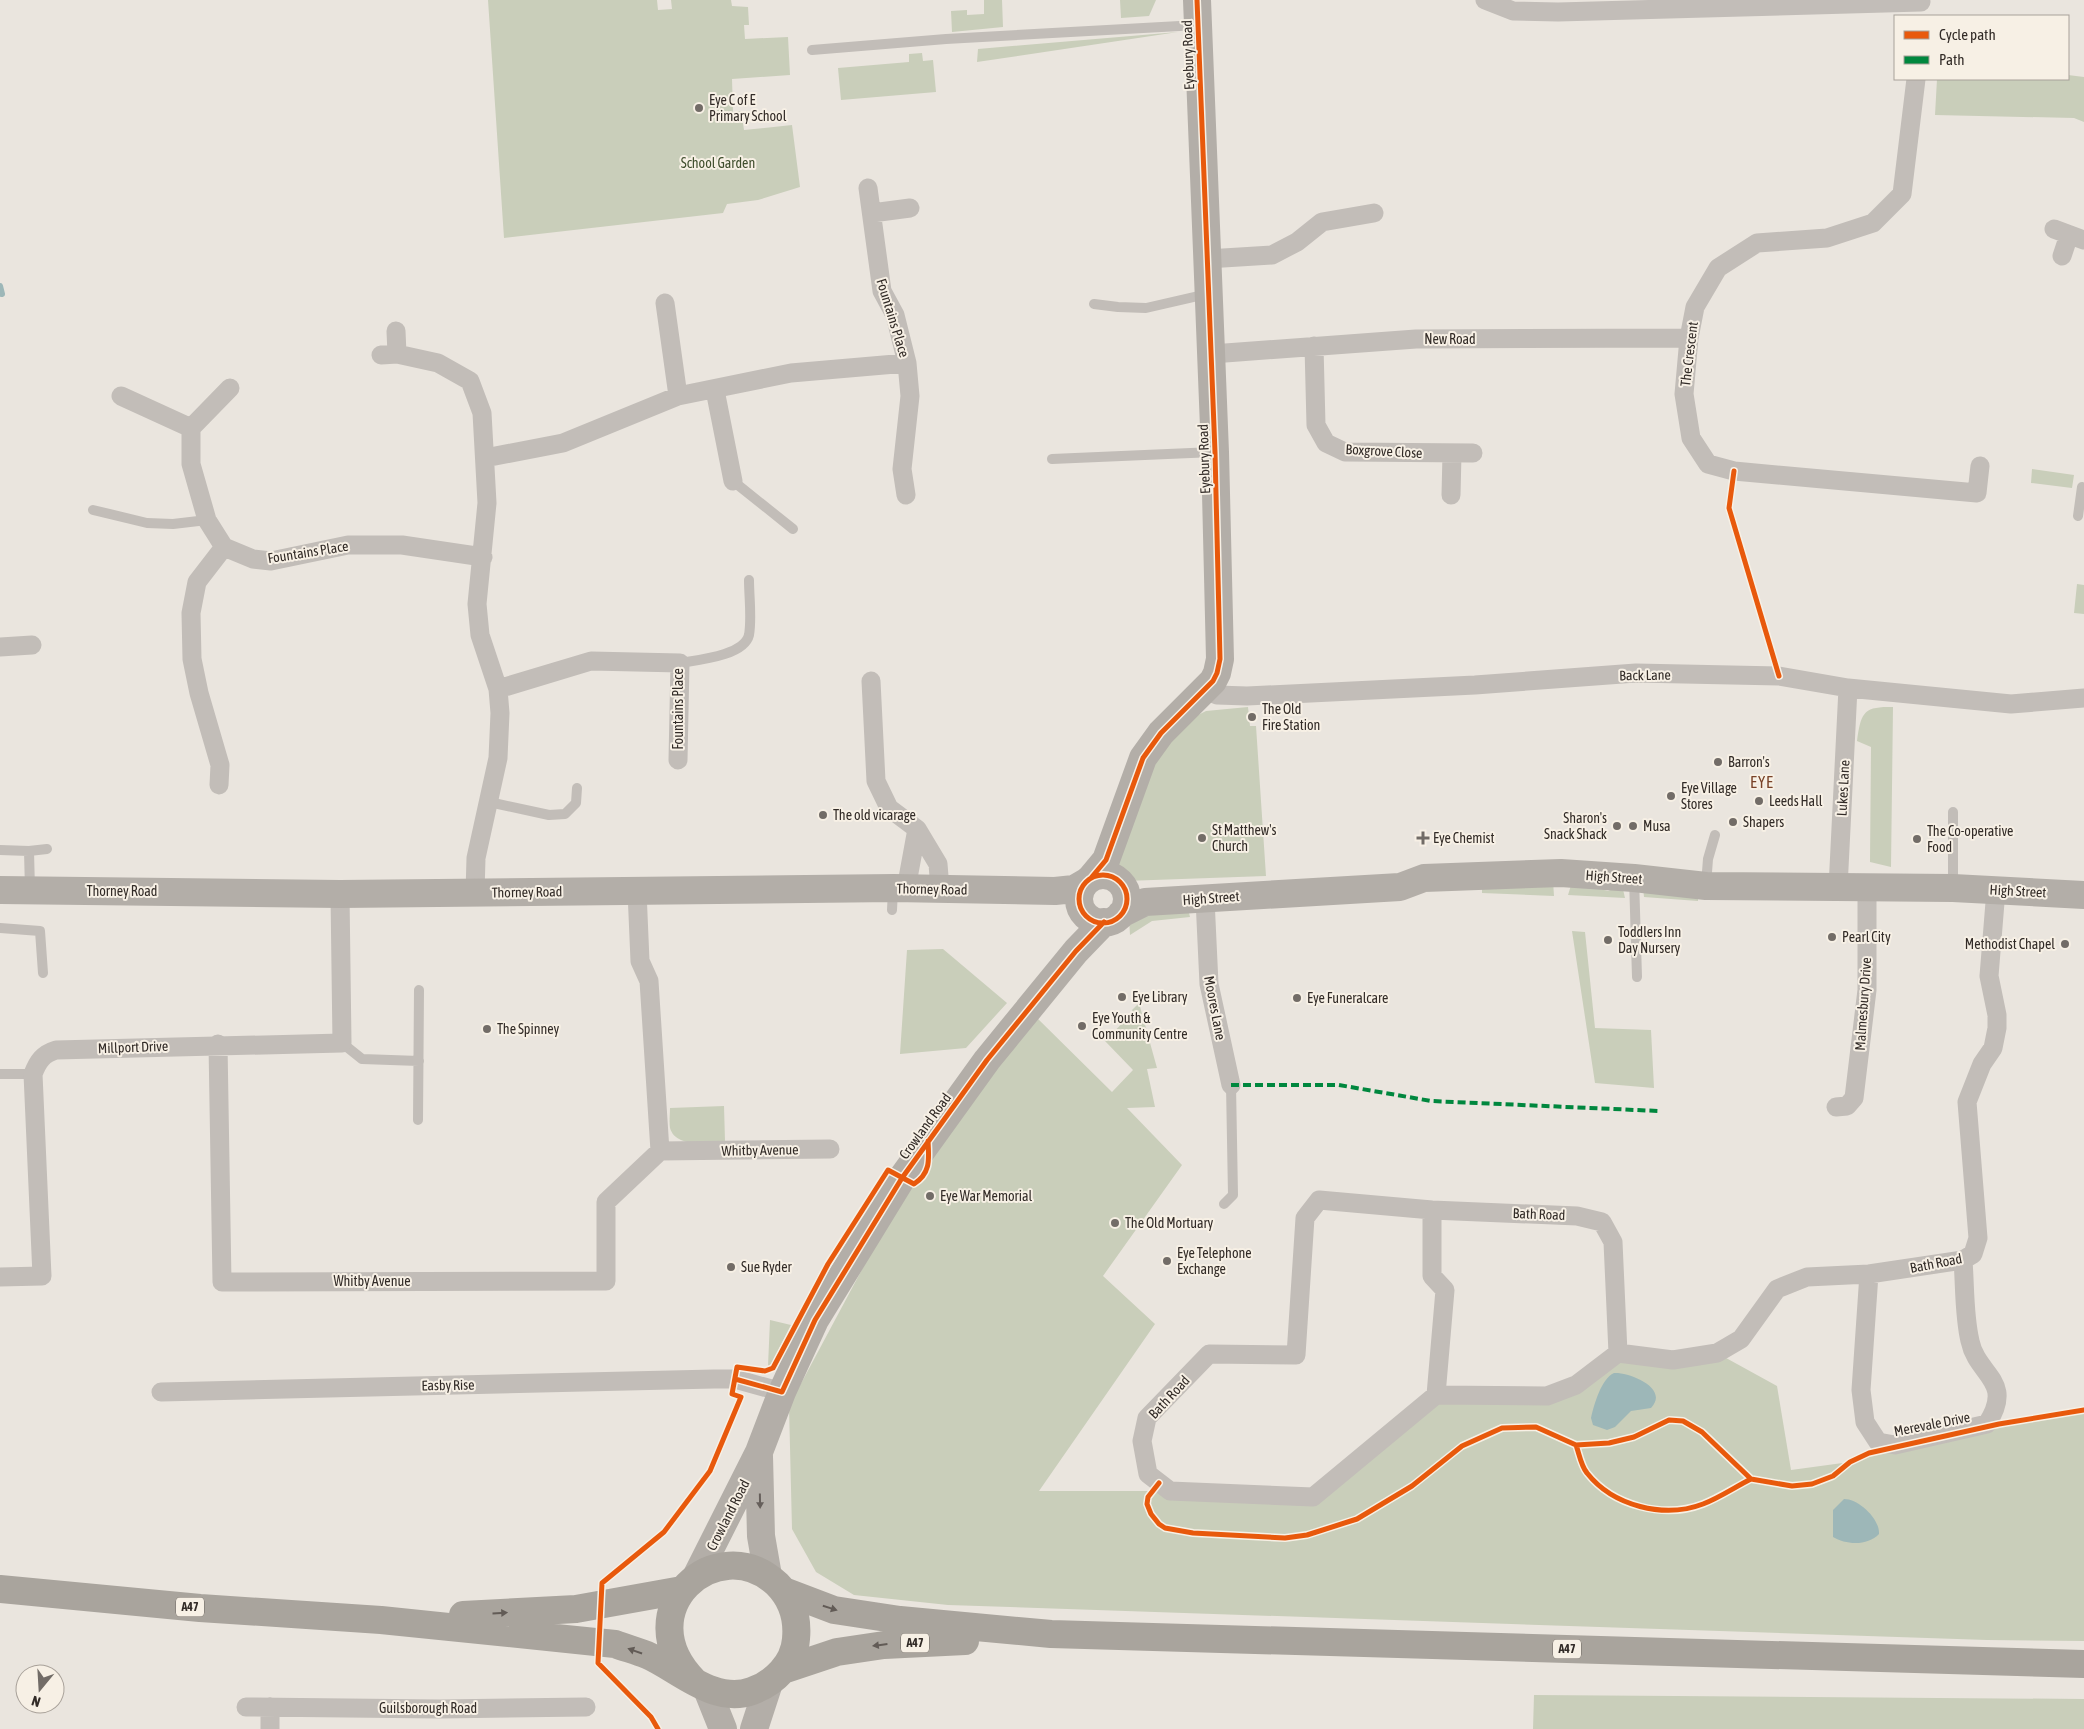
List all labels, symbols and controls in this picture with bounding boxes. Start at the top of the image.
legend [1894,15,2069,80]
street label: Eyebury Road [1179,20,1197,90]
text: Cycle path [1939,26,1996,43]
text: Path [1939,51,1965,68]
place label: Eye C of E Primary School [709,92,787,124]
marker: Eye C of E Primary School [693,102,705,114]
park label: School Garden [681,155,755,171]
street label: Fountains Place [873,277,913,359]
street label: The Crescent [1677,321,1701,387]
street label: New Road [1424,331,1476,347]
street label: Eyebury Road [1195,424,1213,494]
street label: Boxgrove Close [1345,441,1423,461]
street label: Fountains Place [266,538,350,566]
street label: Back Lane [1619,667,1671,683]
street label: Fountains Place [670,668,686,750]
place label: The Old Fire Station [1262,701,1320,733]
marker: The Old Fire Station [1246,711,1258,723]
place label: Barron's [1728,754,1770,770]
marker: Barron's [1712,756,1724,768]
street label: Lukes Lane [1834,759,1852,817]
district label: EYE [1750,773,1774,791]
place label: Eye Village Stores [1681,780,1737,812]
marker: Eye Village Stores [1665,790,1677,802]
place label: Leeds Hall [1769,793,1823,809]
marker: Leeds Hall [1753,795,1765,807]
place label: The old vicarage [833,807,916,823]
marker: The old vicarage [817,809,829,821]
place label: Sharon's Snack Shack [1544,810,1607,842]
place label: Shapers [1743,814,1784,830]
marker: Shapers [1727,816,1739,828]
place label: Musa [1643,818,1671,834]
marker: Sharon's Snack Shack [1611,820,1623,832]
marker: Musa [1627,820,1639,832]
place label: St Matthew's Church [1212,822,1276,854]
place label: The Co-operative Food [1927,823,2013,855]
place label: Eye Chemist [1433,830,1495,846]
marker: St Matthew's Church [1196,832,1208,844]
marker: Eye Chemist [1417,832,1429,844]
marker: The Co-operative Food [1911,833,1923,845]
street label: High Street [1585,867,1643,887]
street label: Thorney Road [896,880,968,898]
street label: High Street [1989,882,2047,900]
street label: Thorney Road [87,883,157,899]
street label: Thorney Road [491,883,563,901]
street label: High Street [1182,888,1240,908]
place label: Toddlers Inn Day Nursery [1618,924,1681,956]
place label: Pearl City [1842,929,1891,945]
marker: Pearl City [1826,931,1838,943]
marker: Toddlers Inn Day Nursery [1602,934,1614,946]
place label: Methodist Chapel [1965,936,2055,952]
marker: Methodist Chapel [2059,938,2071,950]
street label: Malmesbury Drive [1852,957,1874,1051]
street label: Moores Lane [1201,975,1229,1041]
place label: Eye Library [1132,989,1188,1005]
place label: Eye Funeralcare [1307,990,1388,1006]
marker: Eye Library [1116,991,1128,1003]
marker: Eye Funeralcare [1291,992,1303,1004]
place label: Eye Youth & Community Centre [1092,1010,1188,1042]
marker: Eye Youth & Community Centre [1076,1020,1088,1032]
place label: The Spinney [497,1021,559,1037]
marker: The Spinney [481,1023,493,1035]
street label: Millport Drive [98,1038,168,1056]
street label: Crowland Road [896,1090,954,1162]
street label: Whitby Avenue [721,1141,799,1159]
place label: Eye War Memorial [940,1188,1032,1204]
marker: Eye War Memorial [924,1190,936,1202]
street label: Bath Road [1512,1205,1566,1223]
place label: The Old Mortuary [1125,1215,1214,1231]
marker: The Old Mortuary [1109,1217,1121,1229]
place label: Eye Telephone Exchange [1177,1245,1252,1277]
street label: Bath Road [1909,1250,1963,1276]
marker: Eye Telephone Exchange [1161,1255,1173,1267]
place label: Sue Ryder [741,1259,793,1275]
marker: Sue Ryder [725,1261,737,1273]
street label: Whitby Avenue [333,1273,411,1289]
street label: Bath Road [1145,1372,1193,1422]
street label: Easby Rise [421,1377,475,1393]
street label: Merevale Drive [1893,1409,1971,1439]
street label: Crowland Road [703,1477,753,1553]
one-way arrow [756,1493,764,1509]
road number: A47 [176,1598,204,1616]
one-way arrow [823,1605,838,1613]
one-way arrow [492,1609,508,1617]
road number: A47 [901,1634,929,1652]
road number: A47 [1553,1640,1581,1658]
one-way arrow [872,1641,888,1649]
one-way arrow [627,1647,642,1655]
north arrow [15,1664,65,1714]
text: N [30,1692,42,1710]
street label: Guilsborough Road [379,1700,477,1716]

